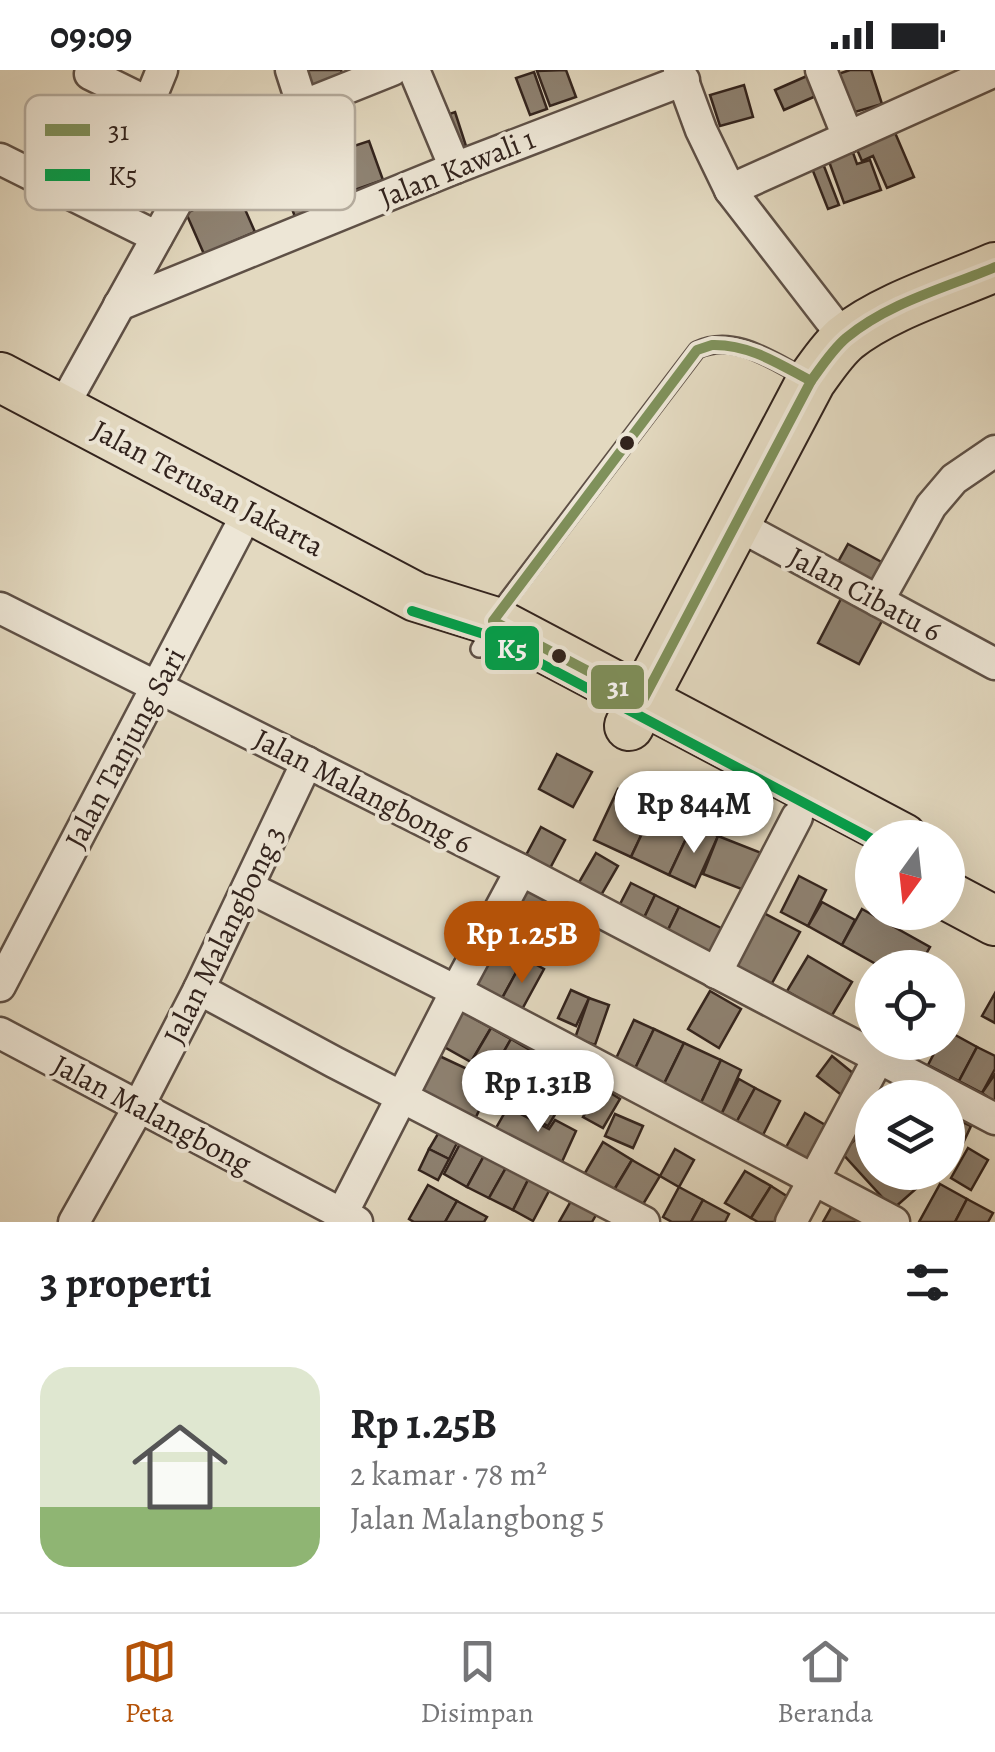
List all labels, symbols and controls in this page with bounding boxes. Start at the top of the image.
text: 09:09 [50,9,132,61]
legend [25,95,355,210]
text: 31 [108,112,129,150]
street label: Jalan Kawali 1 [373,119,541,217]
text: K5 [108,157,138,195]
street label: Jalan Terusan Jakarta [85,410,331,566]
unlabelled marker [617,433,637,453]
street label: Jalan Cibatu 6 [781,537,949,651]
line badge: K5 [483,624,541,672]
text: K5 [497,630,527,668]
street label: Jalan Tanjung Sari [55,640,195,856]
unlabelled marker [549,646,569,666]
line badge: 31 [589,663,646,711]
text: 31 [607,668,629,706]
street label: Jalan Malangbong 6 [247,719,479,863]
pin: Rp 844M [602,771,786,856]
text: Rp 844M [637,781,751,825]
street label: Jalan Malangbong 3 [154,819,294,1051]
north arrow [855,820,965,930]
map controls [855,820,965,1190]
pin: Rp 1.25B [419,901,625,986]
text: Rp 1.25B [466,911,578,955]
button: locate [855,950,965,1060]
street label: Jalan Malangbong [45,1045,259,1183]
pin: Rp 1.31B [435,1050,641,1135]
text: Rp 1.31B [484,1060,592,1104]
button: layers [855,1080,965,1190]
text: 3 properti [40,1254,212,1311]
icon: filters [900,1255,955,1310]
text: Rp 1.25B [350,1395,497,1452]
icon: home [120,1407,240,1527]
text: 2 kamar · 78 m² [350,1452,547,1496]
text: Jalan Malangbong 5 [350,1496,605,1540]
tab: Peta [122,1634,177,1732]
tab: Disimpan [420,1634,534,1732]
tab: Beranda [777,1634,873,1732]

